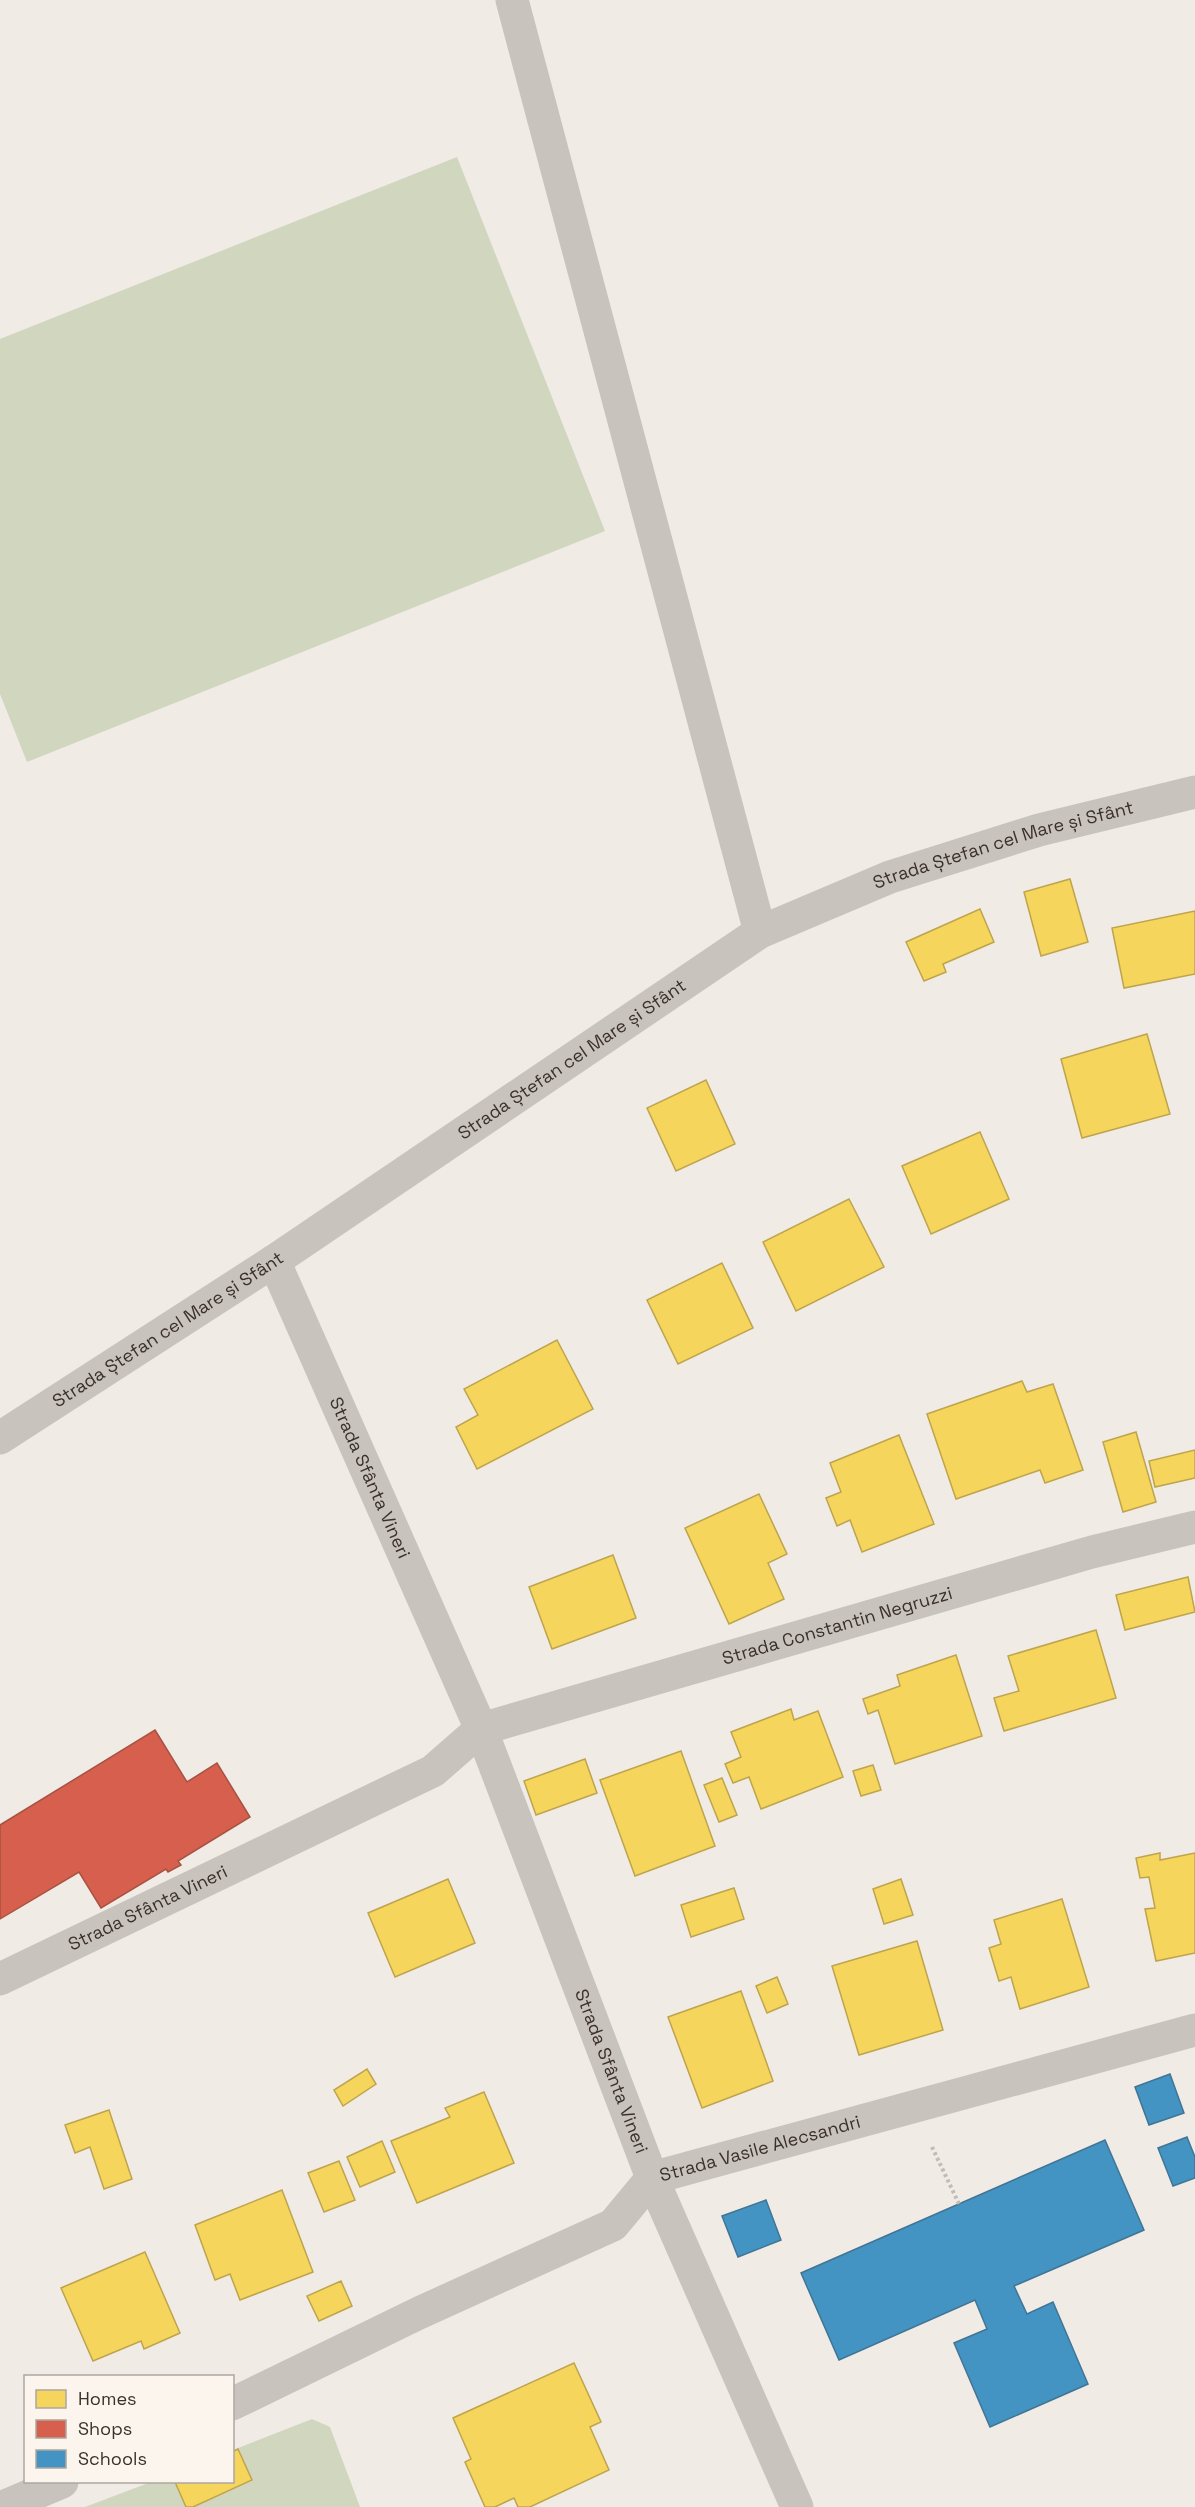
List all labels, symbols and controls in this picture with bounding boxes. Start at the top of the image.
street label: Strada Ștefan cel Mare și Sfânt [869,795,1136,894]
street label: Strada Ștefan cel Mare și Sfânt [453,973,690,1144]
street label: Strada Ștefan cel Mare și Sfânt [48,1246,288,1412]
street label: Strada Sfânta Vineri [325,1393,416,1562]
street label: Strada Constantin Negruzzi [719,1581,955,1670]
street label: Strada Sfânta Vineri [64,1860,231,1956]
street label: Strada Sfânta Vineri [570,1986,654,2156]
street label: Strada Vasile Alecsandri [657,2110,863,2186]
legend [24,2375,234,2483]
text: Homes [78,2387,137,2410]
text: Shops [78,2417,132,2440]
text: Schools [78,2447,147,2470]

